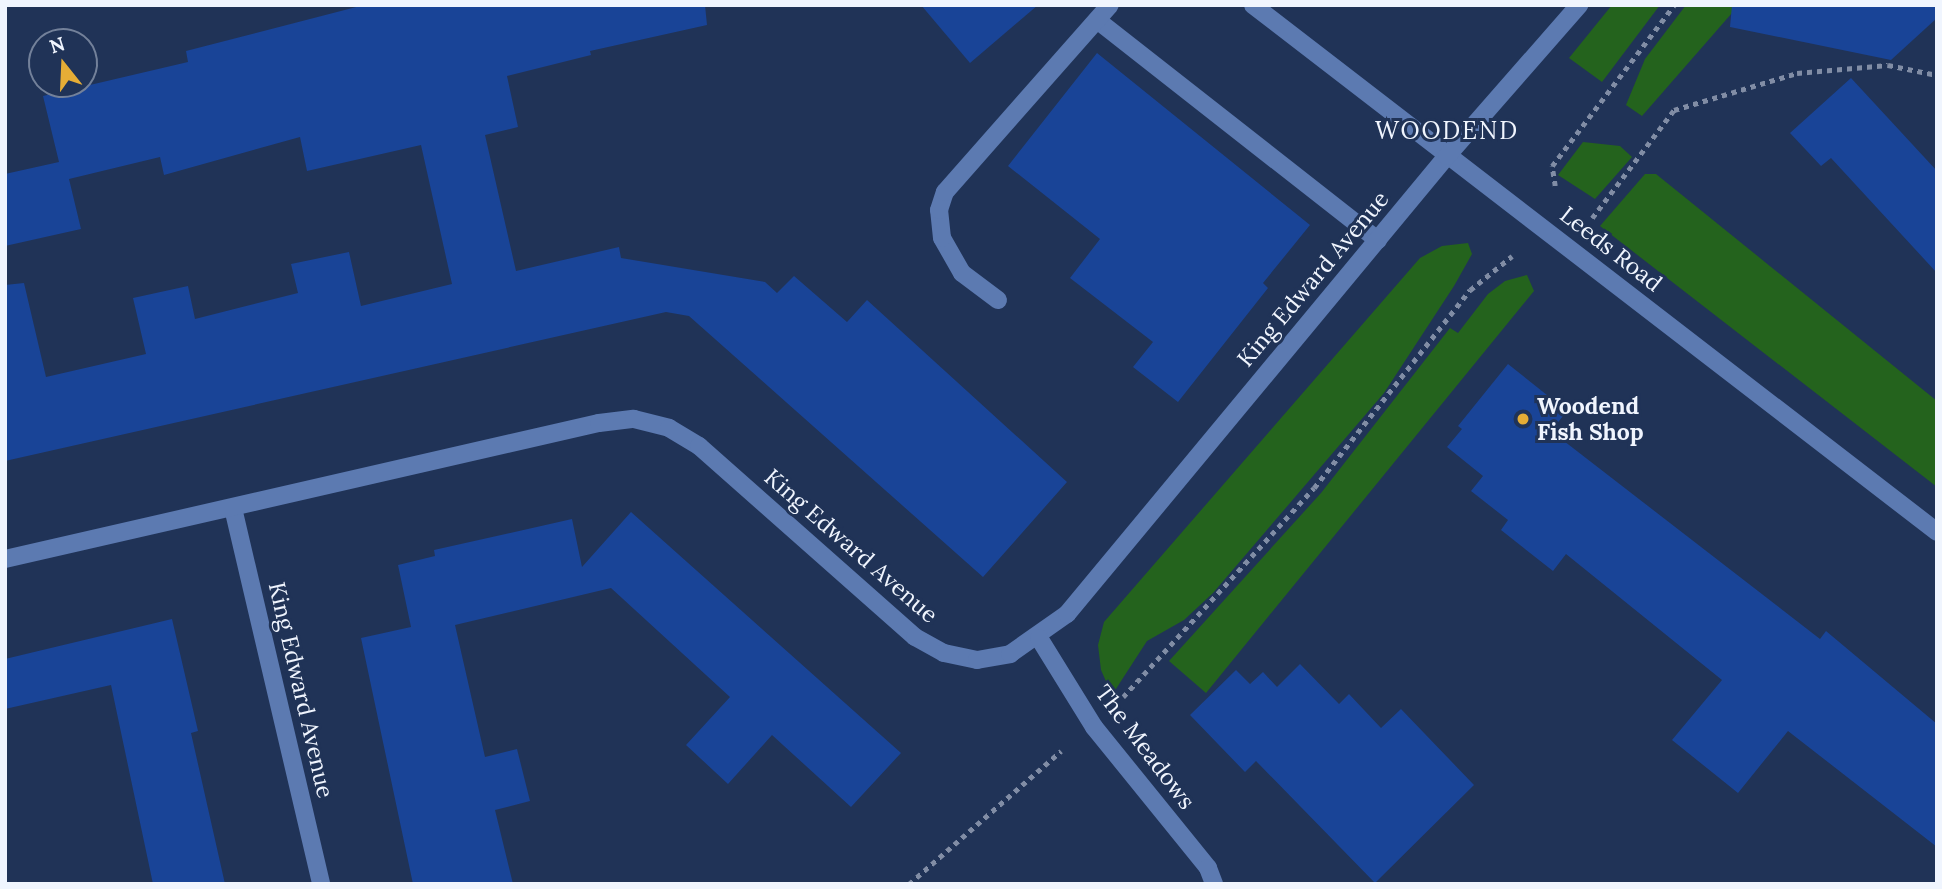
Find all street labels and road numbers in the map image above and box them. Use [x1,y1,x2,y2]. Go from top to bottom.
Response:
street label: King Edward Avenue [1232,186,1394,372]
street label: Leeds Road [1555,201,1667,297]
street label: King Edward Avenue [759,463,943,629]
street label: King Edward Avenue [263,579,339,801]
street label: The Meadows [1089,679,1201,815]

